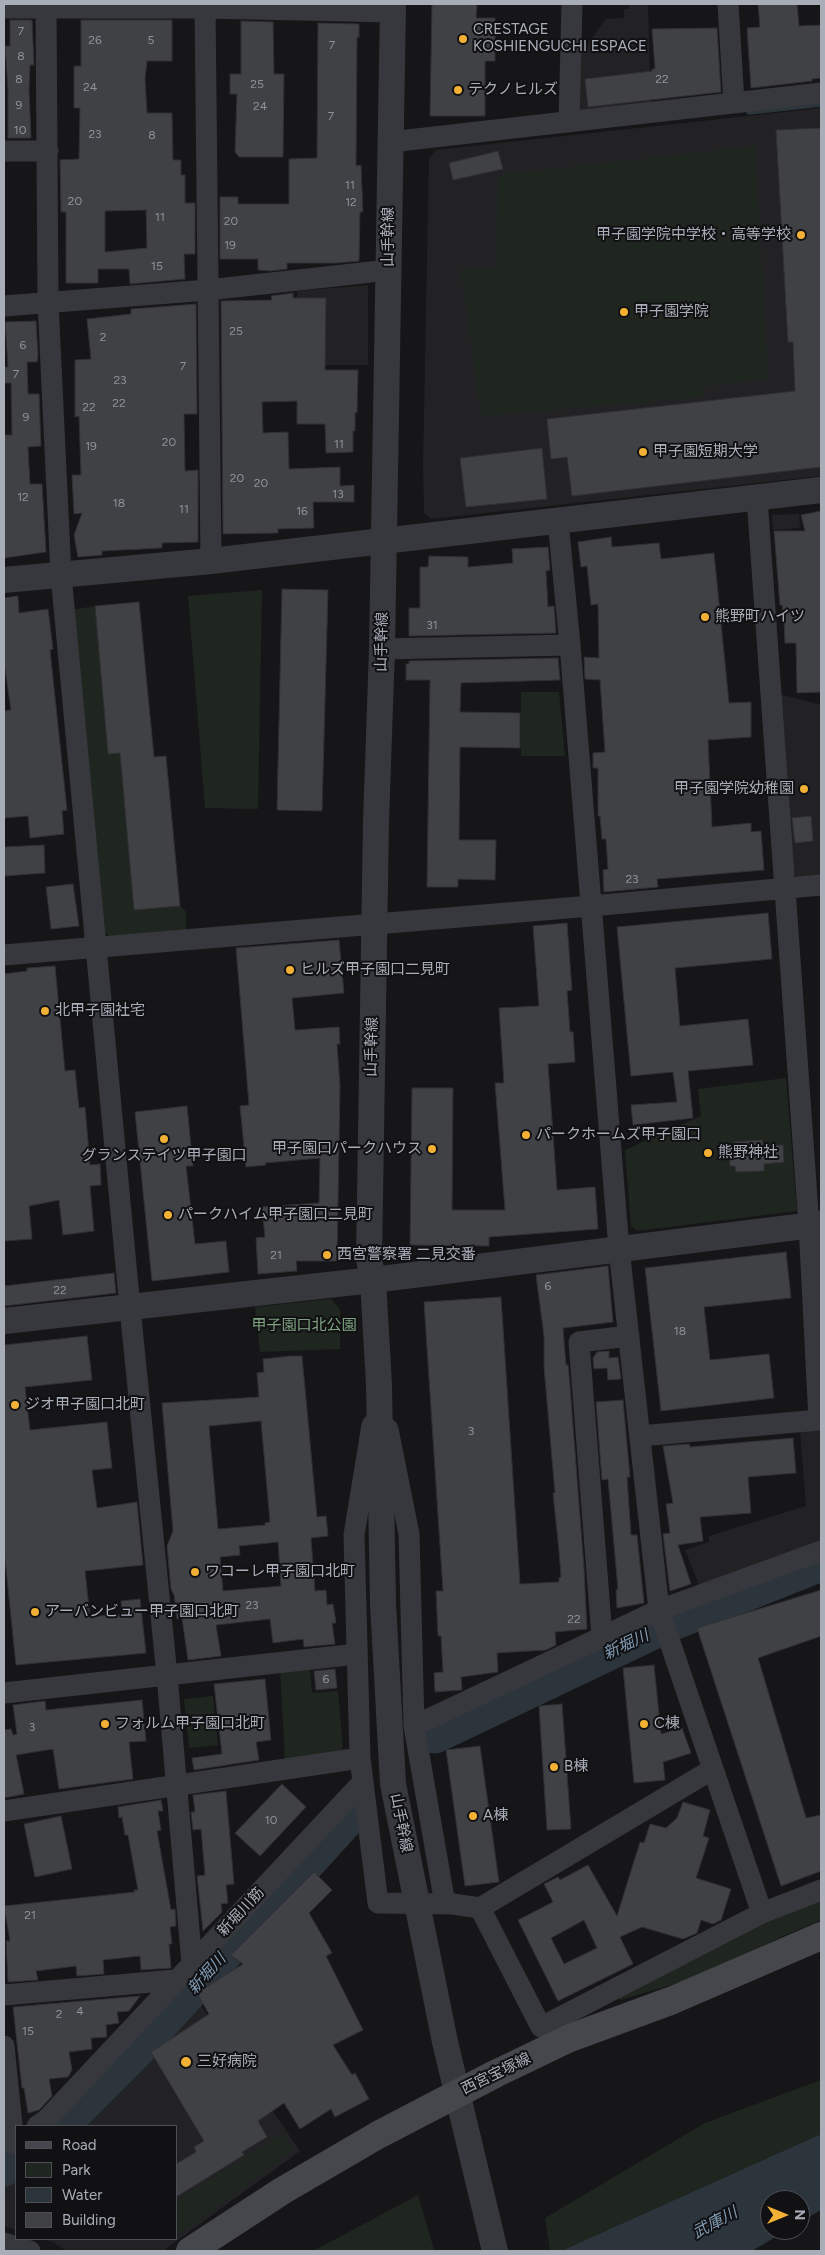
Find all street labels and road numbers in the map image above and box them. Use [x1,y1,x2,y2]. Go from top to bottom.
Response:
street label: 山手幹線 [380,207,398,267]
street label: 山手幹線 [372,612,392,672]
street label: 山手幹線 [362,1017,382,1077]
street label: 山手幹線 [386,1792,416,1854]
street label: 新堀川筋 [214,1884,268,1940]
street label: 西宮宝塚線 [458,2049,534,2099]

